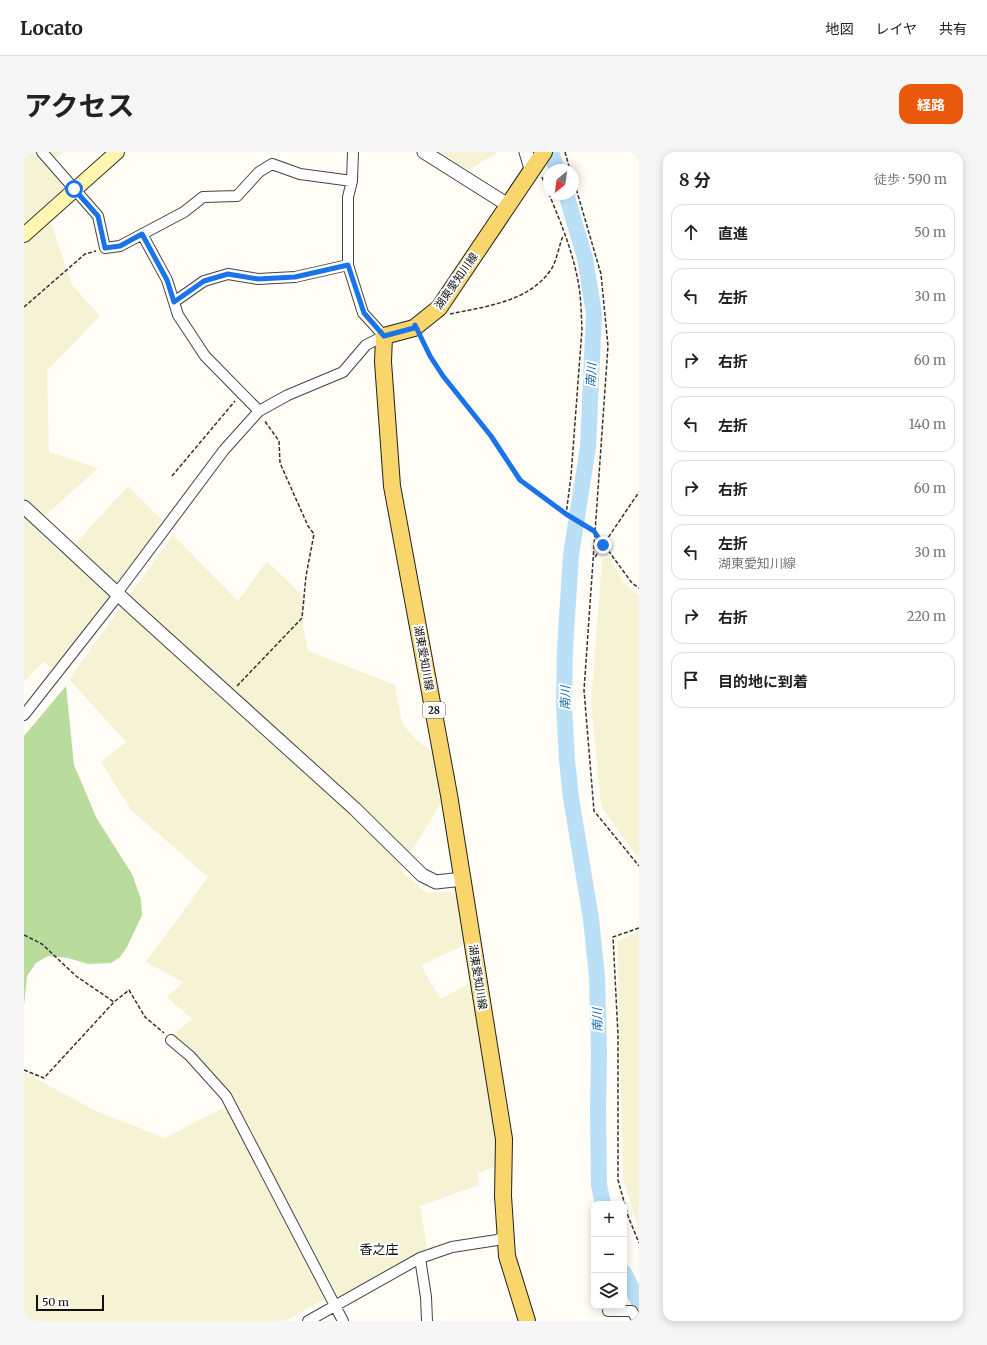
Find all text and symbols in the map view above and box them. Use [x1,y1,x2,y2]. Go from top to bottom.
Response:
text: Locato [20,16,83,40]
text: 地図 [825,20,853,38]
text: レイヤ [875,20,917,38]
text: 共有 [939,20,967,38]
button: 経路 [899,84,963,124]
text: アクセス [24,88,135,124]
north arrow [543,164,579,200]
text: 8 分 [679,169,711,191]
text: 徒歩 · 590 m [874,171,947,188]
route start [65,180,83,198]
icon: ahead [680,221,702,243]
text: 直進 [718,224,748,243]
text: 50 m [914,224,946,241]
street label: 湖東愛知川線 [431,250,481,312]
icon: left [680,285,702,307]
text: 左折 [718,288,748,307]
text: 30 m [914,288,946,305]
icon: right [680,349,702,371]
text: 右折 [718,352,748,371]
text: 60 m [914,352,946,369]
water label: 南川 [583,361,599,387]
icon: left [680,413,702,435]
text: 左折 [718,416,748,435]
text: 140 m [909,416,946,433]
icon: right [680,477,702,499]
text: 右折 [718,480,748,499]
text: 60 m [914,480,946,497]
text: 左折 [718,534,748,553]
route end [594,536,612,554]
icon: left [680,541,702,563]
text: 30 m [914,544,946,561]
text: 湖東愛知川線 [718,555,796,572]
icon: right [680,605,702,627]
text: 右折 [718,608,748,627]
text: 220 m [907,608,946,625]
street label: 湖東愛知川線 [411,624,437,692]
icon: arrive [680,669,702,691]
text: 目的地に到着 [718,672,808,691]
water label: 南川 [557,684,573,710]
road number: 28 [423,702,445,718]
street label: 湖東愛知川線 [466,943,490,1011]
water label: 南川 [589,1006,605,1032]
map controls [591,1201,627,1309]
button: + [591,1201,627,1237]
button: − [591,1237,627,1273]
district label: 香之庄 [359,1241,399,1258]
button: layers [591,1273,627,1309]
scale bar [36,1293,104,1312]
text: 50 m [42,1295,69,1309]

